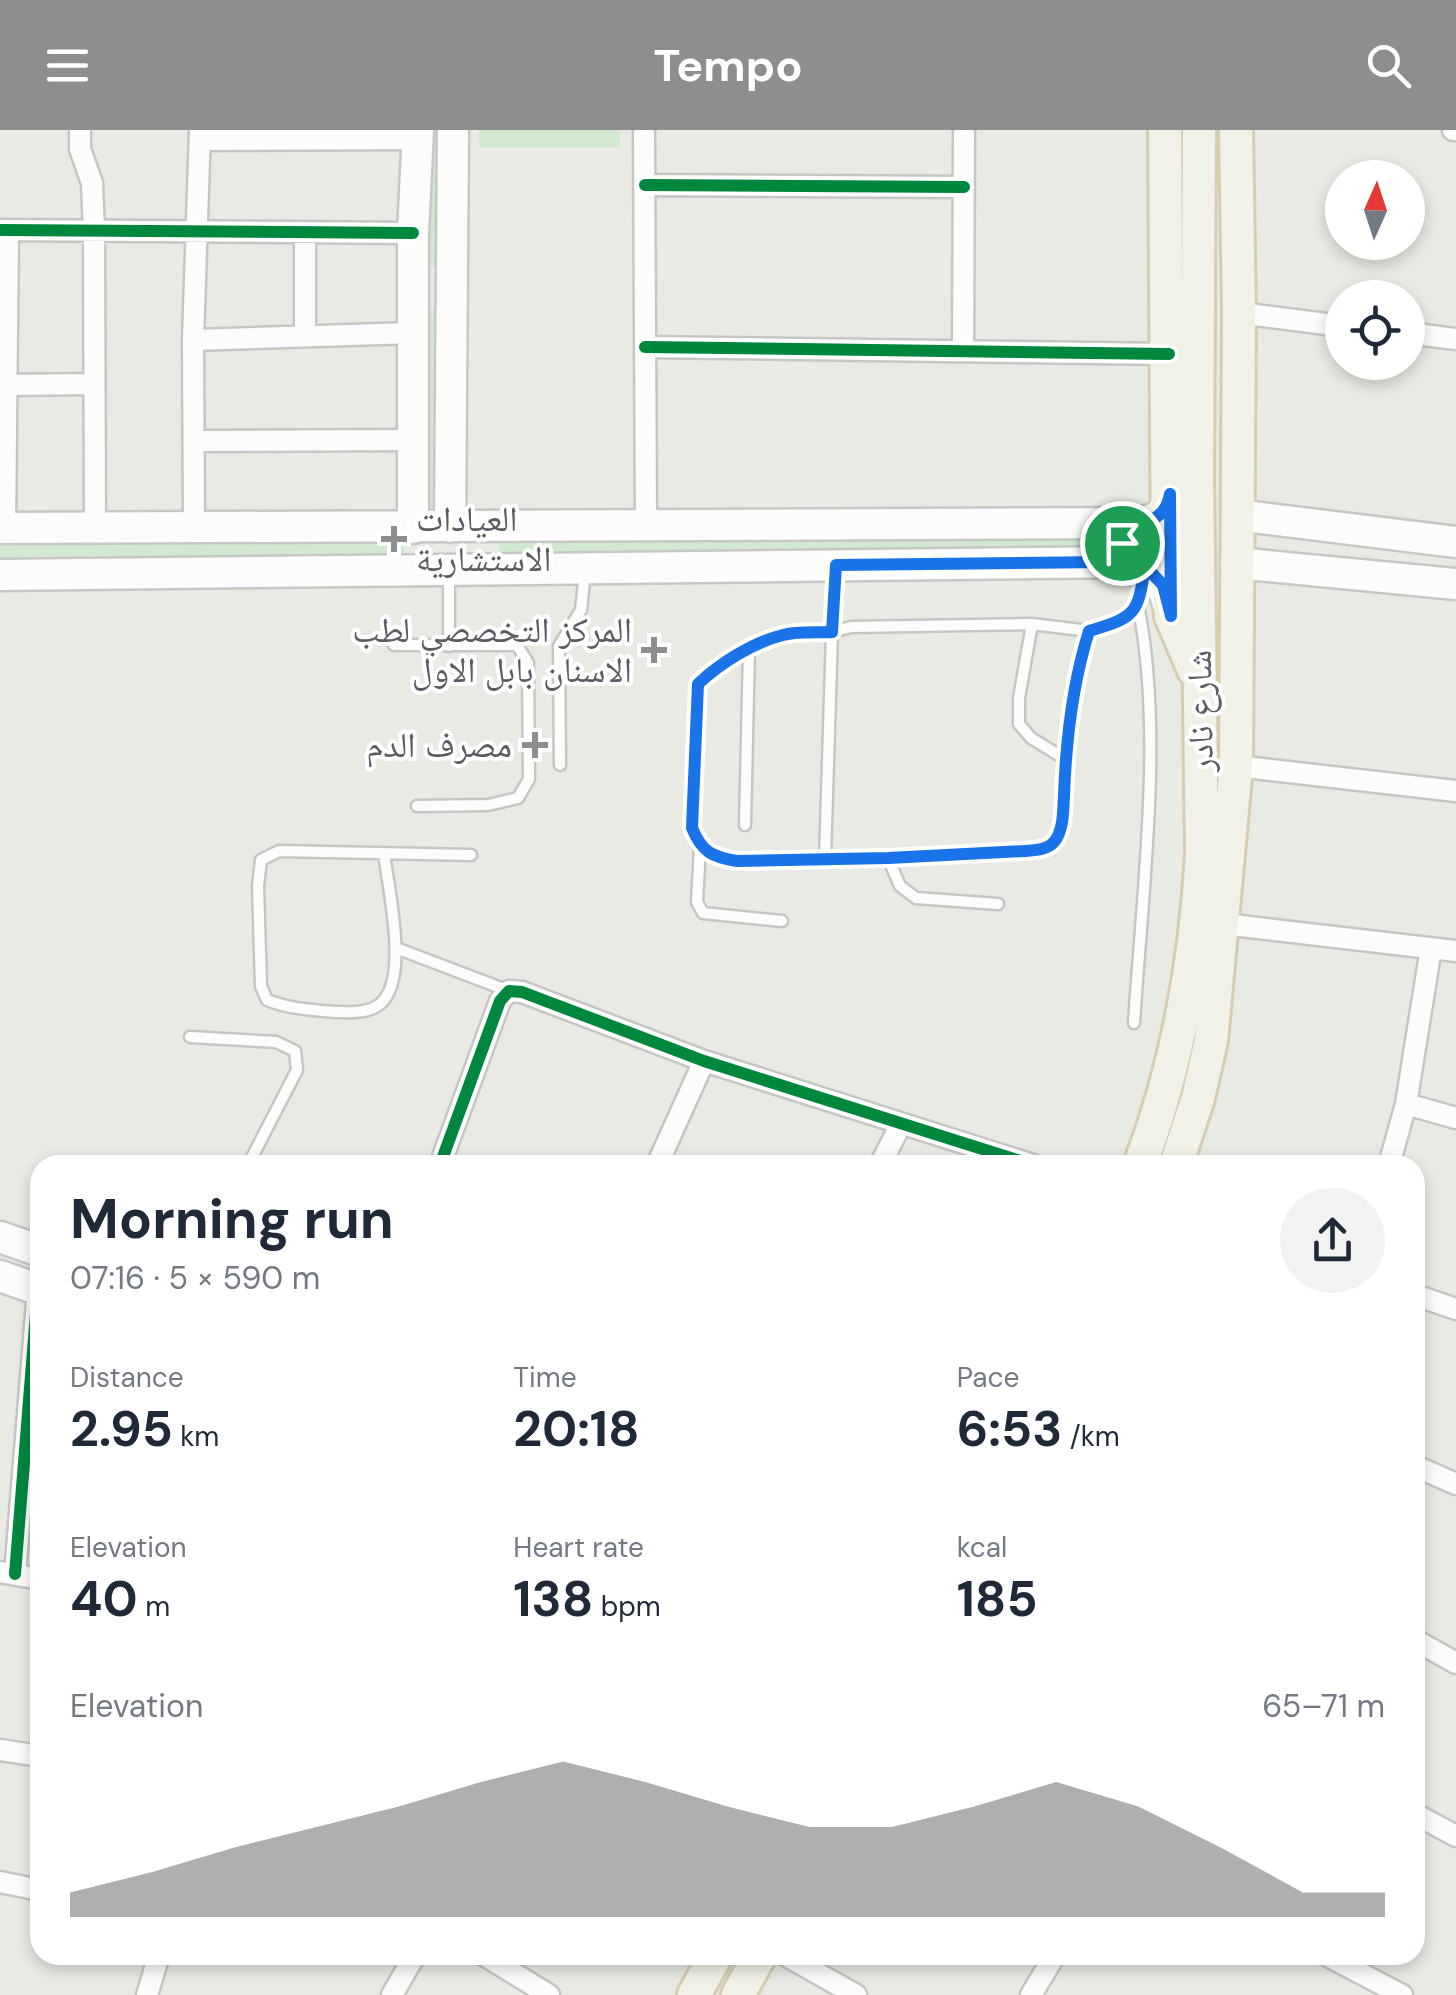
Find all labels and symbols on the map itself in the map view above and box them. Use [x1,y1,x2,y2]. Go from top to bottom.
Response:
north arrow [1325,160,1425,260]
place label: العيادات الاستشارية [416,496,552,582]
pin [1080,501,1165,586]
marker: العيادات الاستشارية [381,526,407,552]
place label: المركز التخصصي لطب الاسنان بابل الاول [352,607,632,693]
marker: المركز التخصصي لطب الاسنان بابل الاول [641,637,667,663]
street label: شارع نادر [1176,649,1224,774]
place label: مصرف الدم [366,722,512,768]
marker: مصرف الدم [522,732,548,758]

